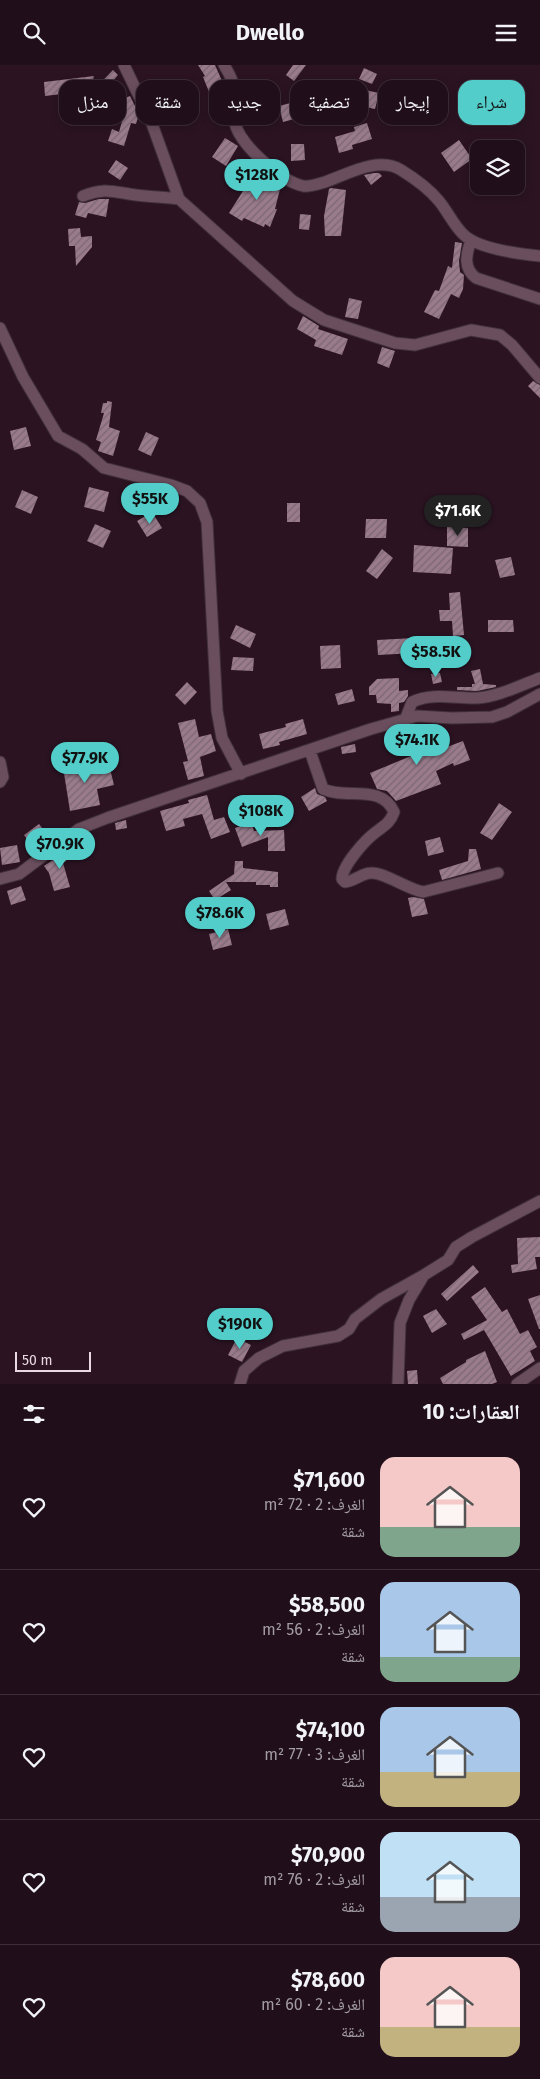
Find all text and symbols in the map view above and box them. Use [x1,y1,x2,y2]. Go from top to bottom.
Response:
icon: search [20,19,48,47]
text: Dwello [236,19,304,46]
icon: menu [492,19,520,47]
chip: منزل [59,80,126,125]
chip: شقة [136,80,199,125]
chip: جديد [209,80,280,125]
chip: تصفية [290,80,368,125]
chip: إيجار [378,80,448,125]
chip: شراء [458,80,525,125]
map controls [470,140,525,195]
button: layers [470,140,525,195]
pin: $128K [222,159,292,201]
text: $128K [235,165,279,184]
pin: $55K [120,483,180,525]
text: $55K [132,489,168,508]
pin: $71.6K [417,495,499,537]
text: $71.6K [435,501,481,520]
pin: $58.5K [395,635,477,678]
text: $58.5K [411,642,461,661]
pin: $74.1K [376,723,458,766]
text: $74.1K [395,730,439,749]
pin: $77.9K [44,741,126,784]
text: $77.9K [62,748,108,767]
pin: $108K [226,795,296,837]
text: $108K [239,801,283,820]
pin: $70.9K [19,827,101,870]
text: $70.9K [36,834,84,853]
pin: $78.6K [179,897,261,939]
text: $78.6K [196,903,244,922]
pin: $190K [205,1307,275,1350]
text: $190K [218,1314,262,1333]
scale bar [15,1349,91,1372]
text: 50 m [22,1352,53,1369]
text: العقارات: 10 [423,1399,520,1425]
icon: filters [20,1400,48,1428]
text: $71,600 [293,1467,365,1493]
icon: home [420,1477,480,1537]
icon: heart [20,1493,48,1521]
text: الغرف: 2 · 72 m² [264,1495,365,1514]
text: شقة [341,1522,365,1541]
text: $58,500 [289,1592,365,1618]
icon: home [420,1602,480,1662]
icon: heart [20,1618,48,1646]
text: الغرف: 2 · 56 m² [262,1620,365,1639]
text: شقة [341,1647,365,1666]
text: $74,100 [296,1717,365,1743]
icon: home [420,1727,480,1787]
icon: heart [20,1743,48,1771]
text: الغرف: 3 · 77 m² [264,1745,365,1764]
text: شقة [341,1772,365,1791]
text: $70,900 [291,1842,365,1868]
icon: home [420,1852,480,1912]
icon: heart [20,1868,48,1896]
text: الغرف: 2 · 76 m² [263,1870,365,1889]
text: شقة [341,1897,365,1916]
text: $78,600 [291,1967,365,1993]
icon: home [420,1977,480,2037]
icon: heart [20,1993,48,2021]
text: الغرف: 2 · 60 m² [261,1995,365,2014]
text: شقة [341,2022,365,2041]

